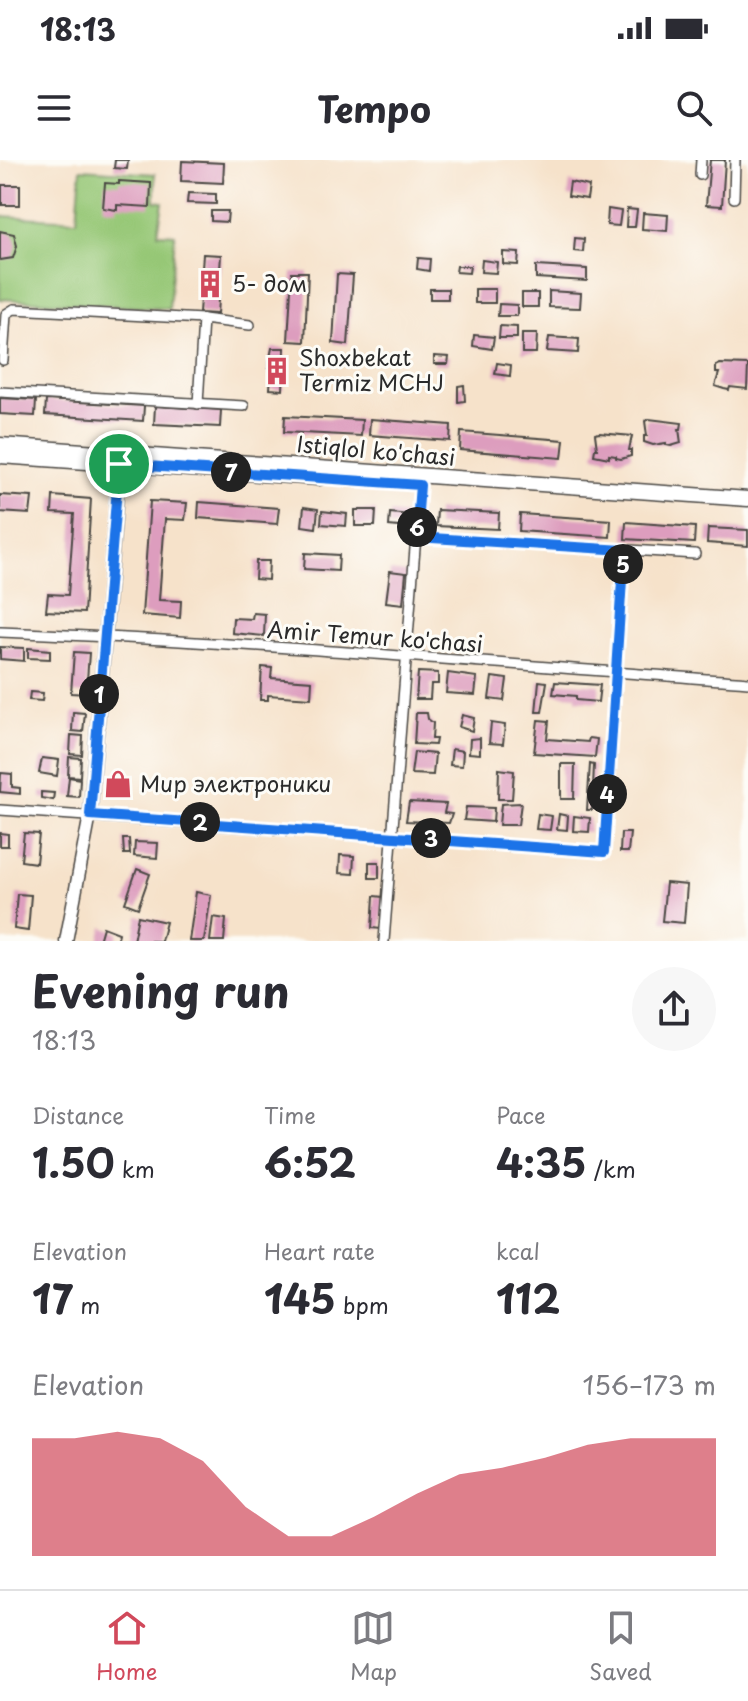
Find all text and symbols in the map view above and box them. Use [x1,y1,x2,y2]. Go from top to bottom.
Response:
text: 18:13 [40,6,116,51]
text: Tempo [317,81,431,135]
icon: menu [32,86,76,130]
icon: search [672,86,716,130]
place label: 5- дом [232,266,307,299]
building icon: 5- дом [195,269,225,299]
place label: Shoxbekat Termiz MCHJ [299,340,444,398]
building icon: Shoxbekat Termiz MCHJ [262,356,292,386]
street label: Istiqlol ko'chasi [295,426,457,473]
pin [85,430,153,498]
icon: arrive [97,442,141,486]
pin: 7 [211,452,251,492]
text: 7 [225,455,237,488]
pin: 6 [397,507,437,547]
text: 6 [409,510,425,543]
pin: 5 [603,544,643,584]
text: 5 [616,547,630,580]
street label: Amir Temur ko'chasi [266,611,484,660]
pin: 1 [79,674,119,714]
text: 1 [94,677,104,710]
place label: Мир электроники [140,766,331,799]
shop icon: Мир электроники [103,769,133,799]
pin: 4 [587,774,627,814]
text: 4 [600,777,614,810]
pin: 2 [180,802,220,842]
text: 2 [192,805,208,838]
pin: 3 [411,818,451,858]
text: 3 [424,821,438,854]
text: Evening run [32,957,290,1023]
button: share [632,967,716,1051]
text: 18:13 [32,1020,96,1059]
text: Distance [32,1098,124,1131]
text: Time [264,1098,316,1131]
text: Pace [496,1098,546,1131]
text: 1.50 [32,1131,115,1192]
text: 6:52 [264,1131,356,1192]
text: 4:35 [496,1131,587,1192]
text: km [115,1152,155,1185]
text: /km [587,1152,636,1185]
text: Elevation [32,1234,127,1267]
text: Heart rate [264,1234,375,1267]
text: kcal [496,1234,540,1267]
text: 17 [32,1267,73,1328]
text: 145 [264,1267,336,1328]
text: 112 [496,1267,560,1328]
text: m [73,1288,100,1321]
text: bpm [336,1288,389,1321]
text: Elevation [32,1365,144,1404]
text: 156–173 m [583,1365,716,1404]
tab: Home [96,1606,157,1687]
tab: Map [350,1606,397,1687]
tab: Saved [589,1606,652,1687]

